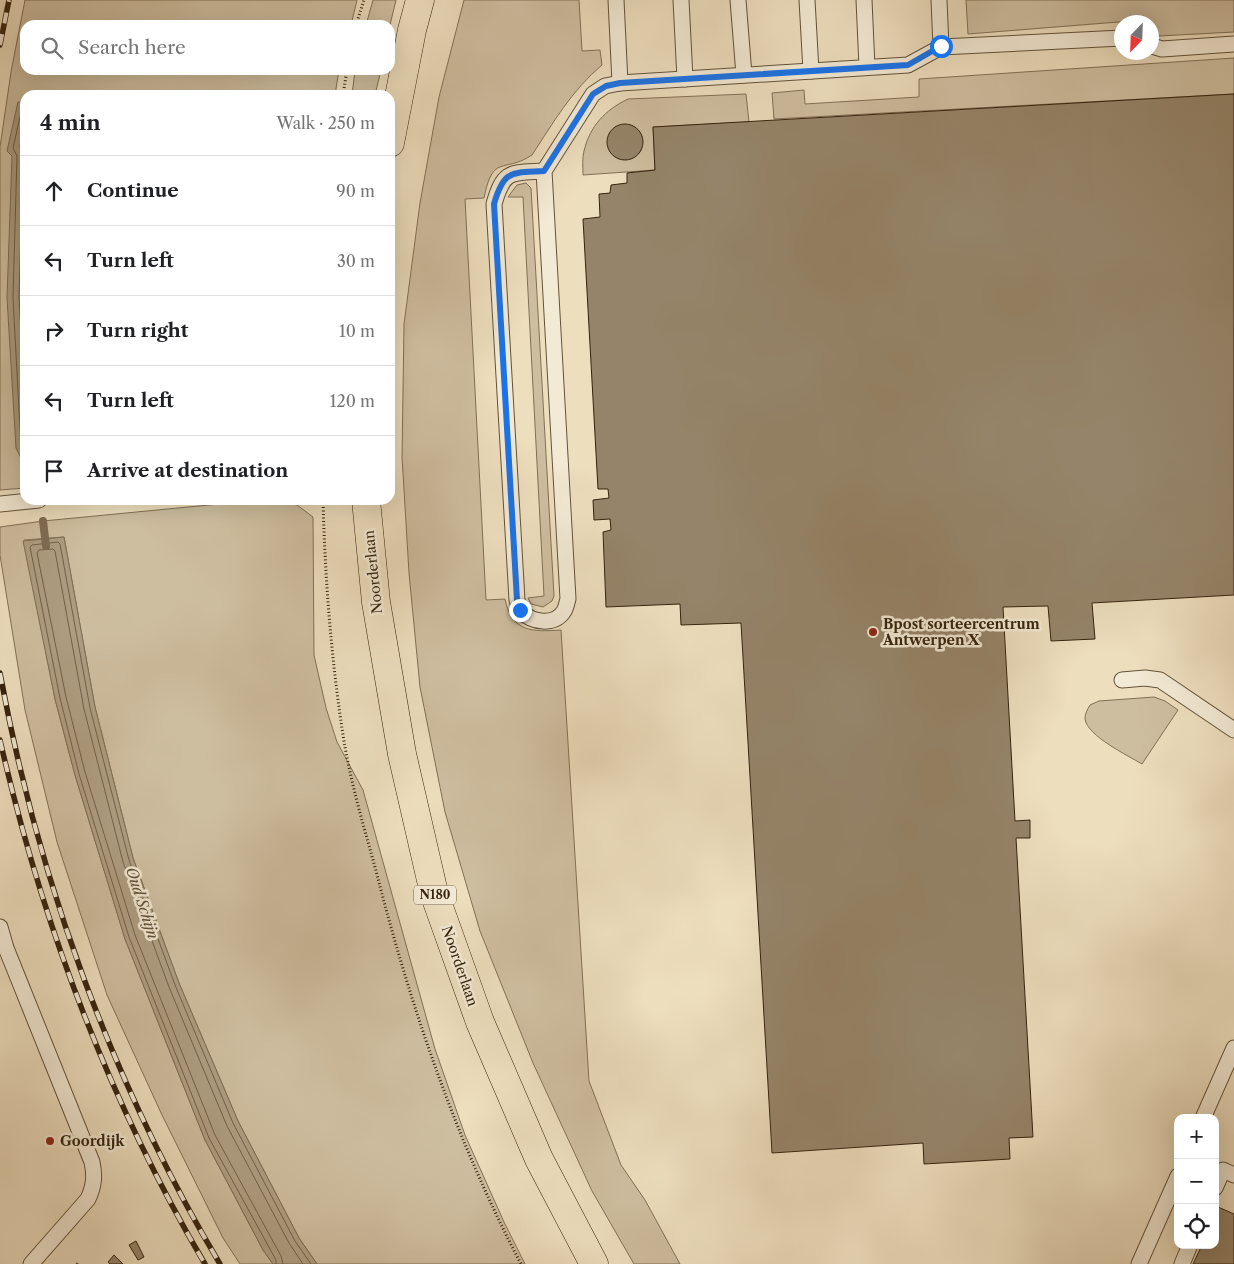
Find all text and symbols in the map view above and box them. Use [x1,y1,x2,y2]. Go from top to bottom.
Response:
north arrow [1114,15,1159,60]
search box [20,20,395,75]
icon: search [38,34,66,62]
route start [930,35,953,58]
text: Search here [78,36,186,59]
text: 4 min [40,110,101,135]
text: Walk · 250 m [277,113,375,133]
icon: ahead [40,177,68,205]
text: Continue [87,179,179,202]
text: 90 m [336,181,375,201]
icon: left [40,247,68,275]
text: Turn left [87,249,174,272]
text: 30 m [337,251,375,271]
icon: right [40,317,68,345]
text: Turn right [87,319,188,342]
text: 10 m [339,321,375,341]
icon: left [40,387,68,415]
text: Turn left [87,389,174,412]
text: 120 m [330,391,375,411]
icon: arrive [40,457,68,485]
text: Arrive at destination [87,459,288,482]
street label: Noorderlaan [360,529,386,615]
route end [509,599,532,622]
place label: Bpost sorteercentrum Antwerpen X [882,615,1040,649]
marker: Bpost sorteercentrum Antwerpen X [867,626,879,638]
water label: Oud Schijn [122,864,163,941]
road number: N180 [414,886,456,904]
street label: Noorderlaan [438,923,482,1009]
map controls [1174,1114,1219,1249]
button: + [1174,1114,1219,1159]
place label: Goordijk [60,1132,125,1150]
marker: Goordijk [44,1135,56,1147]
button: − [1174,1159,1219,1204]
button: locate [1174,1204,1219,1249]

